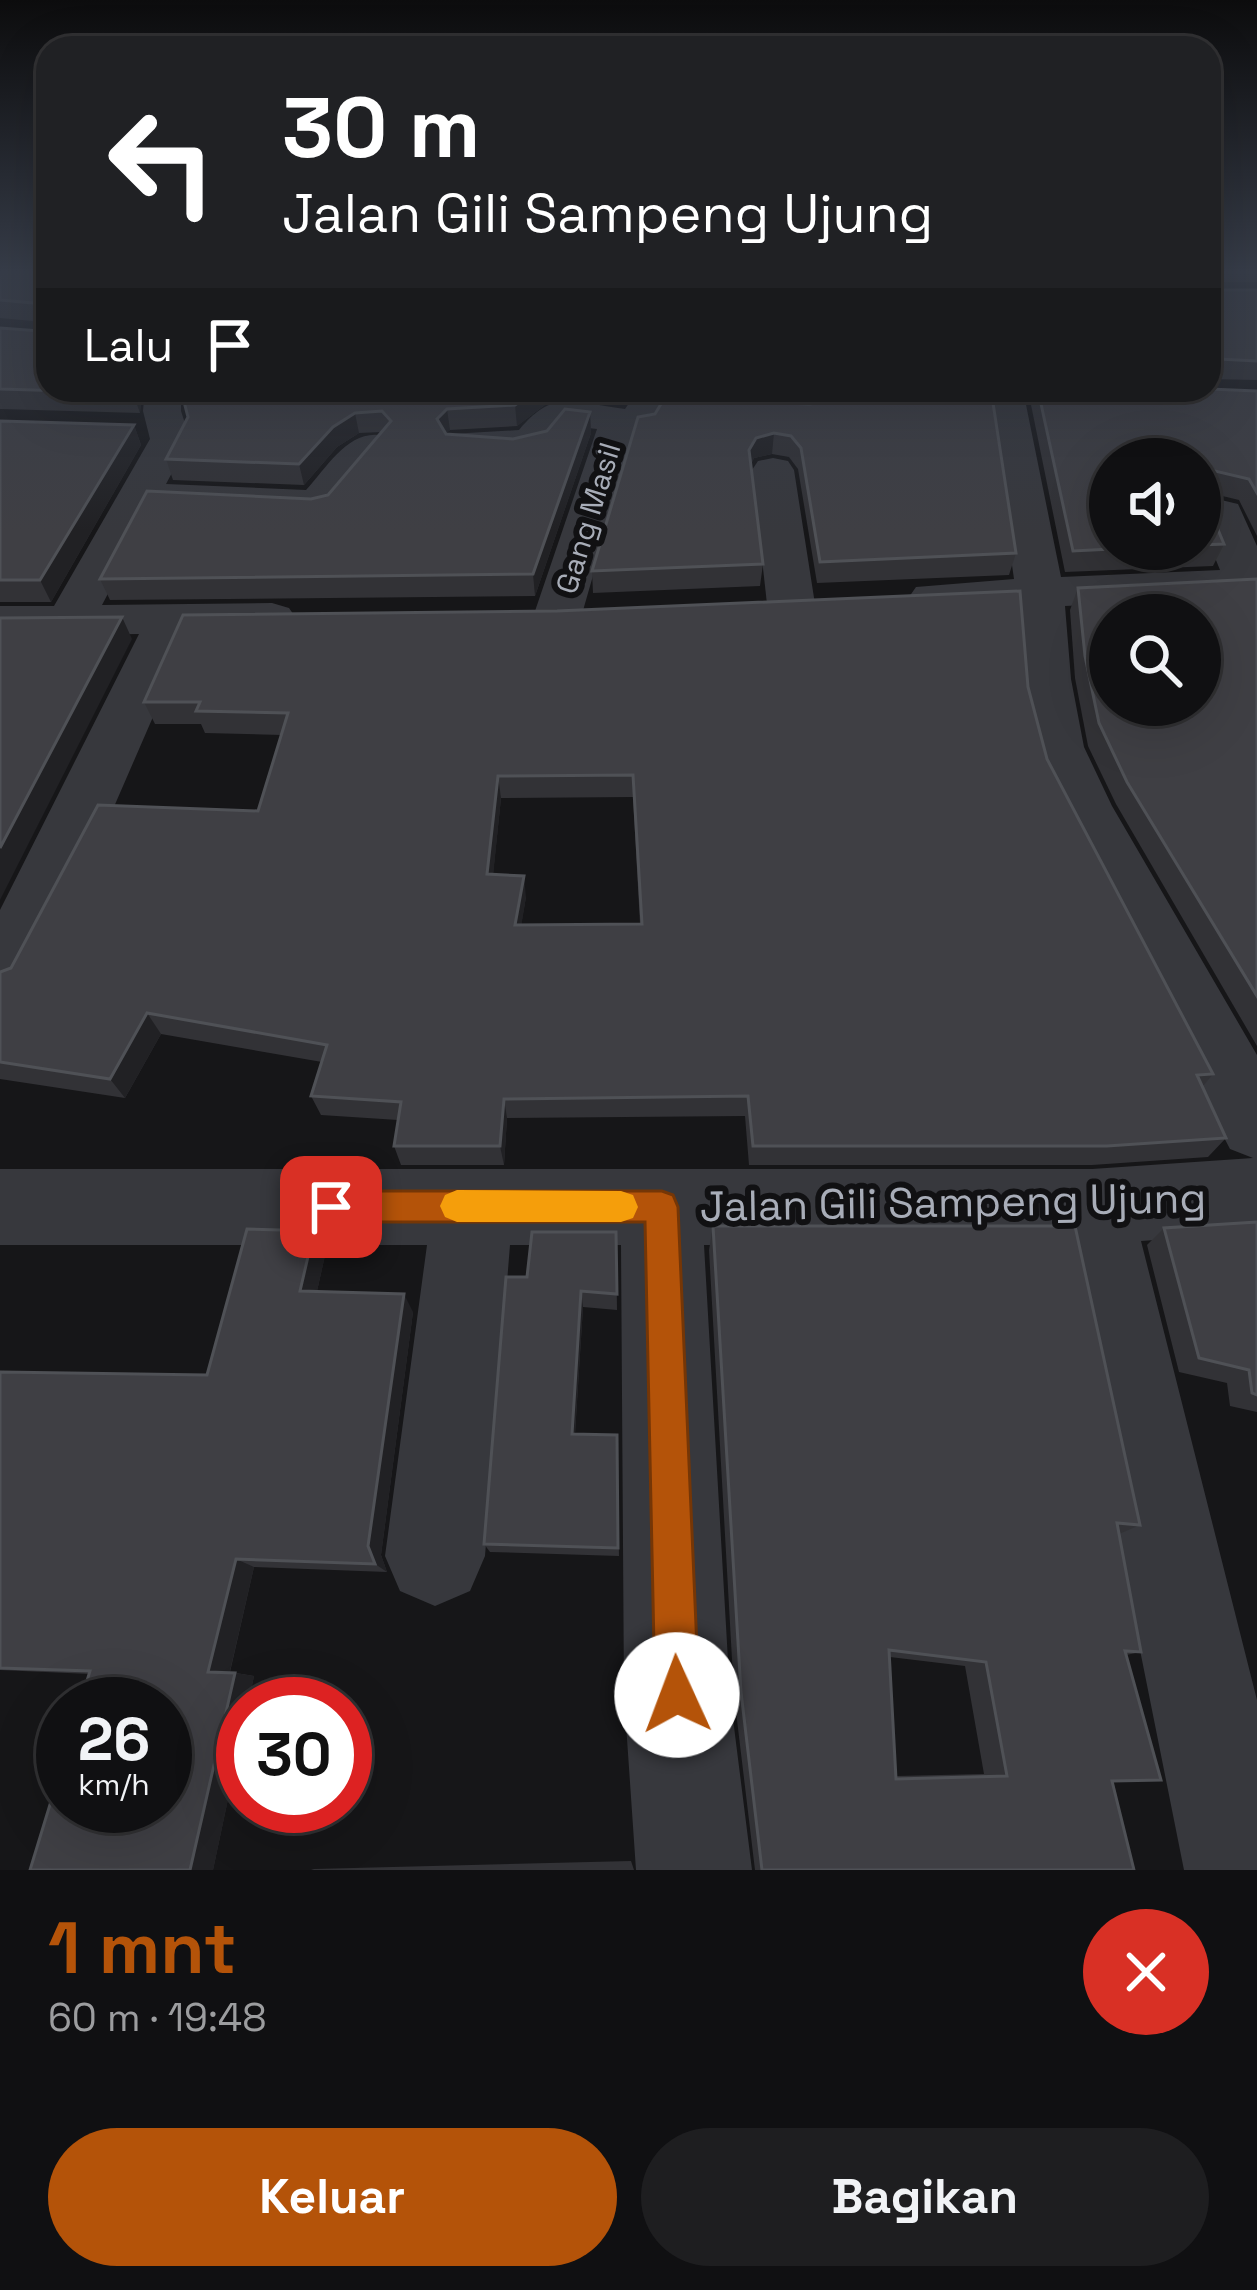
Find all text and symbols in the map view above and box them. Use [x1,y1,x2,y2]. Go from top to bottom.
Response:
text: 30 m [282,74,481,182]
icon: left [84,84,240,240]
text: Jalan Gili Sampeng Ujung [282,179,933,248]
icon: arrive [197,312,263,378]
text: Lalu [84,317,173,374]
street label: Gang Masil [547,438,629,598]
map controls [1089,438,1221,726]
button: sound [1089,438,1221,570]
button: search [1089,594,1221,726]
pin [280,1156,382,1258]
street label: Jalan Gili Sampeng Ujung [699,1171,1207,1233]
icon: arrive [298,1174,364,1240]
position arrow [614,1632,740,1758]
speed limit sign: 30 [216,1677,372,1833]
text: 26 [78,1701,150,1778]
text: km/h [78,1765,150,1804]
text: 1 mnt [48,1902,237,1994]
button: close [1083,1909,1209,2035]
text: 60 m · 19:48 [48,1993,266,2042]
button: Keluar [48,2128,617,2266]
button: Bagikan [641,2128,1209,2266]

